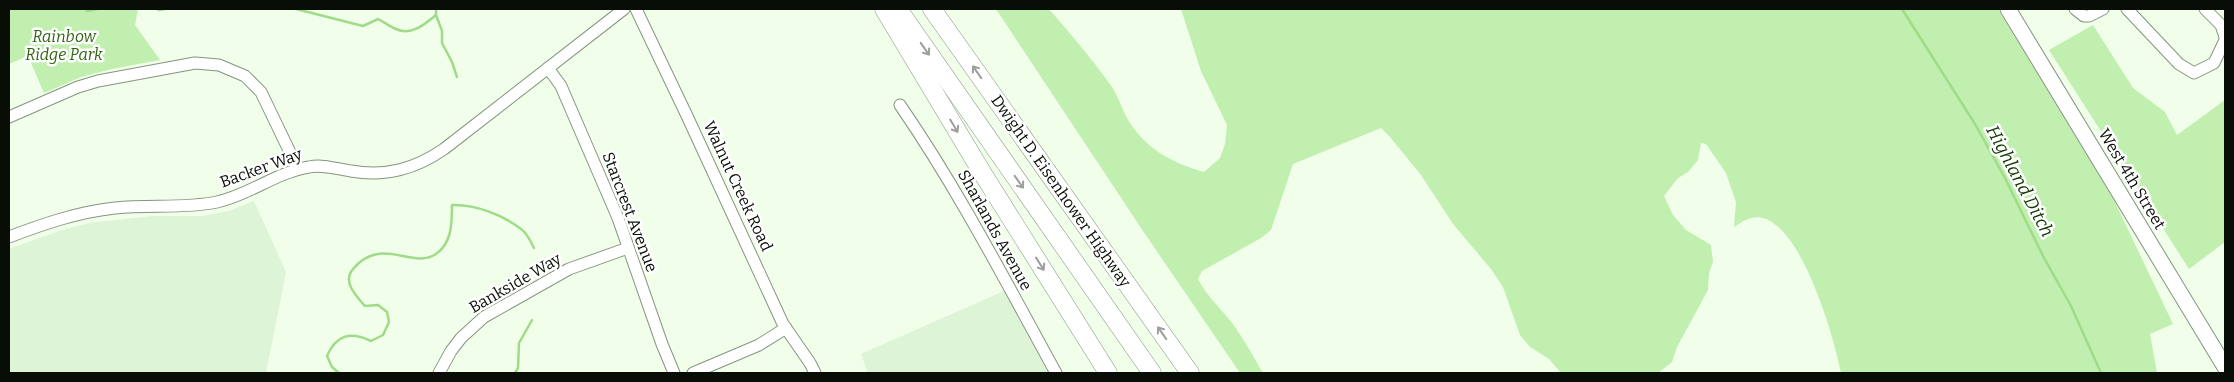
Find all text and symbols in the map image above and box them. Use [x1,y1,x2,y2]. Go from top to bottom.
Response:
park label: Rainbow Ridge Park [25,27,103,64]
one-way arrow [920,42,931,55]
one-way arrow [972,66,982,80]
street label: Dwight D. Eisenhower Highway [987,91,1135,291]
street label: Walnut Creek Road [700,118,777,255]
one-way arrow [950,118,960,132]
water label: Highland Ditch [1981,122,2059,240]
street label: West 4th Street [2095,125,2170,233]
street label: Backer Way [217,144,305,192]
street label: Starcrest Avenue [598,149,662,275]
street label: Sharlands Avenue [954,166,1036,294]
one-way arrow [1013,175,1024,188]
street label: Bankside Way [466,249,565,317]
one-way arrow [1034,257,1045,271]
one-way arrow [1157,327,1167,341]

